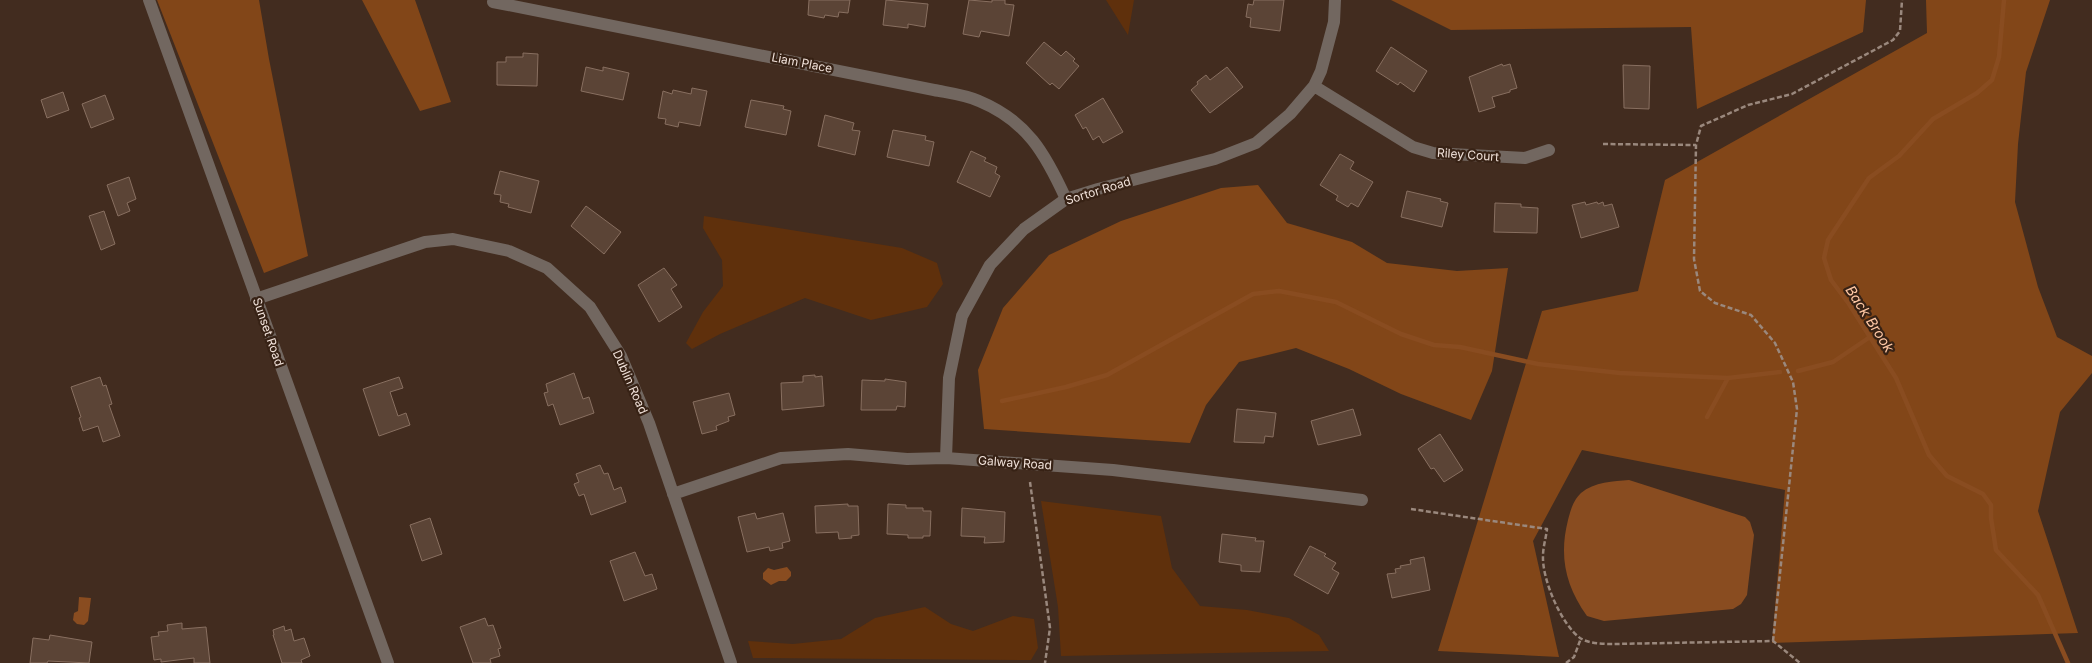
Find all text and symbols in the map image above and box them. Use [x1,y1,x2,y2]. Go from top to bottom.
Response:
street label: Liam Place [770,49,834,76]
street label: Riley Court [1437,145,1500,164]
street label: Sortor Road [1063,173,1132,208]
water label: Back Brook [1843,282,1898,356]
street label: Sunset Road [250,296,287,368]
street label: Dublin Road [610,348,651,416]
street label: Galway Road [978,452,1052,473]

